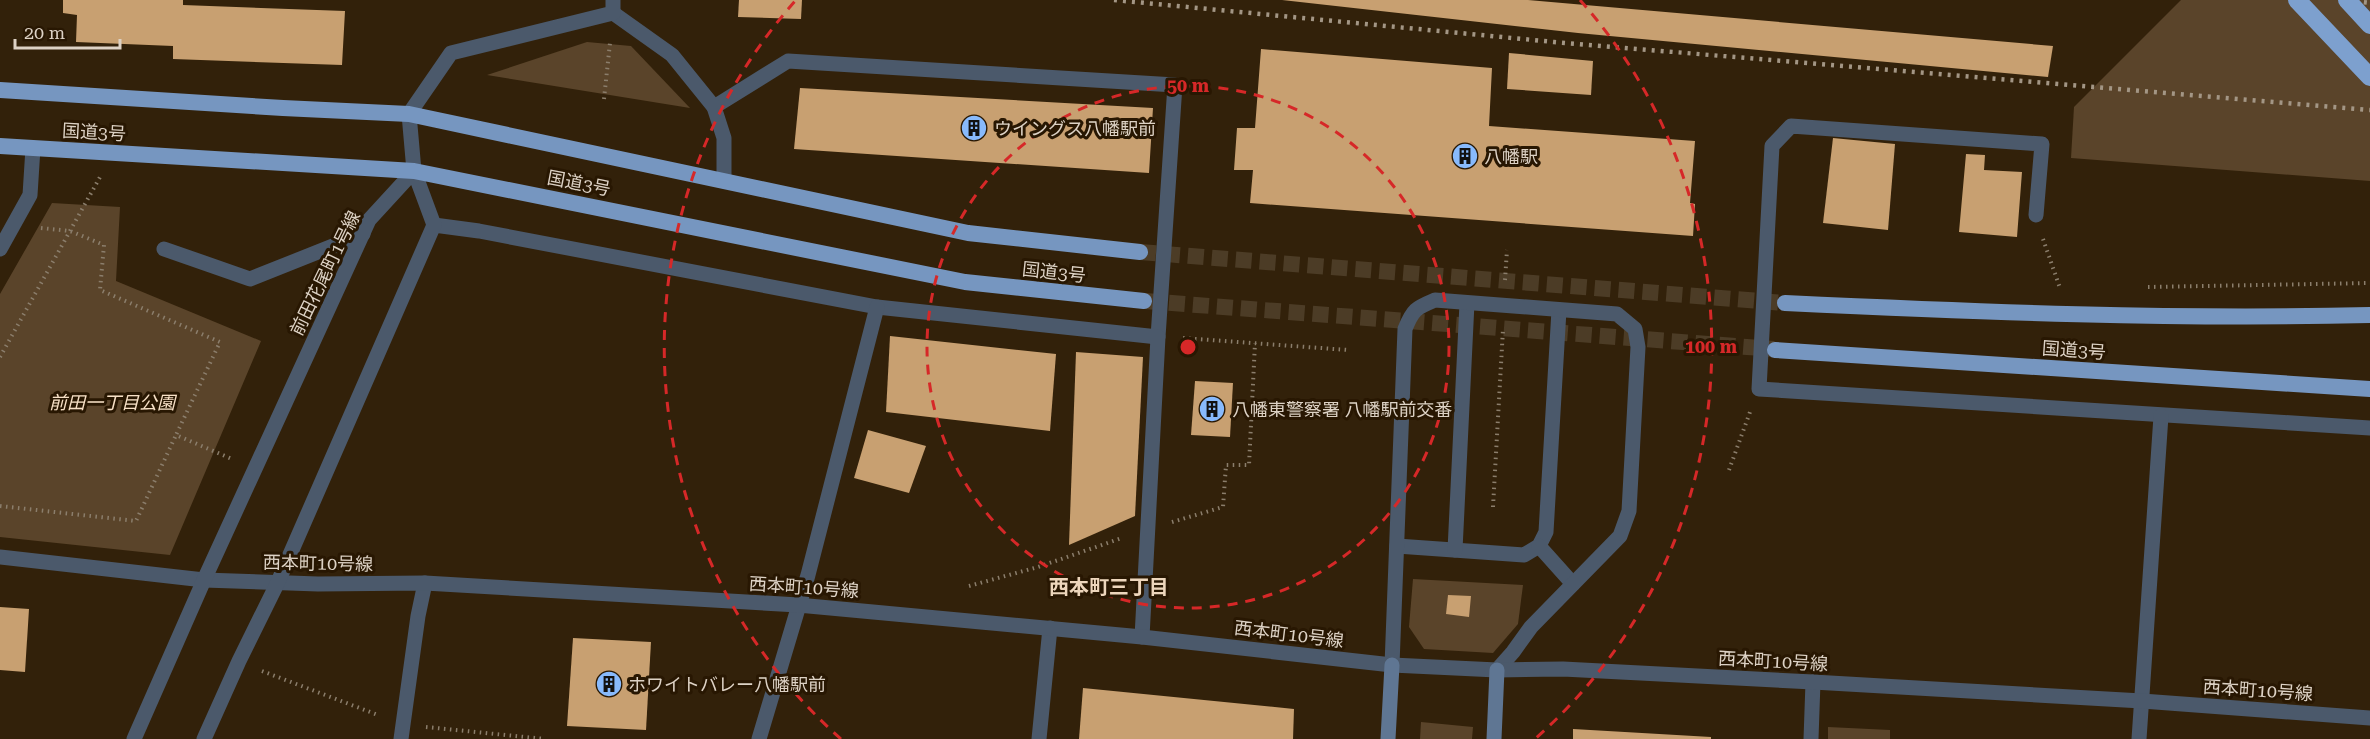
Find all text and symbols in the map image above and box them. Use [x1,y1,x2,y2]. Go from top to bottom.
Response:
scale bar [15,12,120,50]
text: 20 m [24,22,65,43]
text: 50 m [1167,75,1210,96]
building icon: ウイングス八幡駅前 [959,113,989,143]
place label: ウイングス八幡駅前 [994,118,1156,139]
street label: 国道3号 [61,120,127,144]
building icon: 八幡駅 [1450,141,1480,171]
place label: 八幡駅 [1484,146,1538,167]
street label: 国道3号 [546,167,612,199]
street label: 前田花尾町1号線 [286,207,364,339]
street label: 国道3号 [1021,258,1087,286]
text: 100 m [1685,336,1738,357]
centre of rings [1178,337,1198,357]
street label: 国道3号 [2041,337,2107,363]
park label: 前田一丁目公園 [49,392,178,413]
building icon: 八幡東警察署 八幡駅前交番 [1197,394,1227,424]
place label: 八幡東警察署 八幡駅前交番 [1232,399,1453,420]
street label: 西本町10号線 [263,552,373,574]
street label: 西本町10号線 [748,573,860,601]
district label: 西本町三丁目 [1049,575,1169,599]
street label: 西本町10号線 [1233,617,1345,651]
street label: 西本町10号線 [1717,648,1829,674]
building icon: ホワイトバレー八幡駅前 [594,669,624,699]
place label: ホワイトバレー八幡駅前 [628,674,826,695]
street label: 西本町10号線 [2202,676,2314,704]

